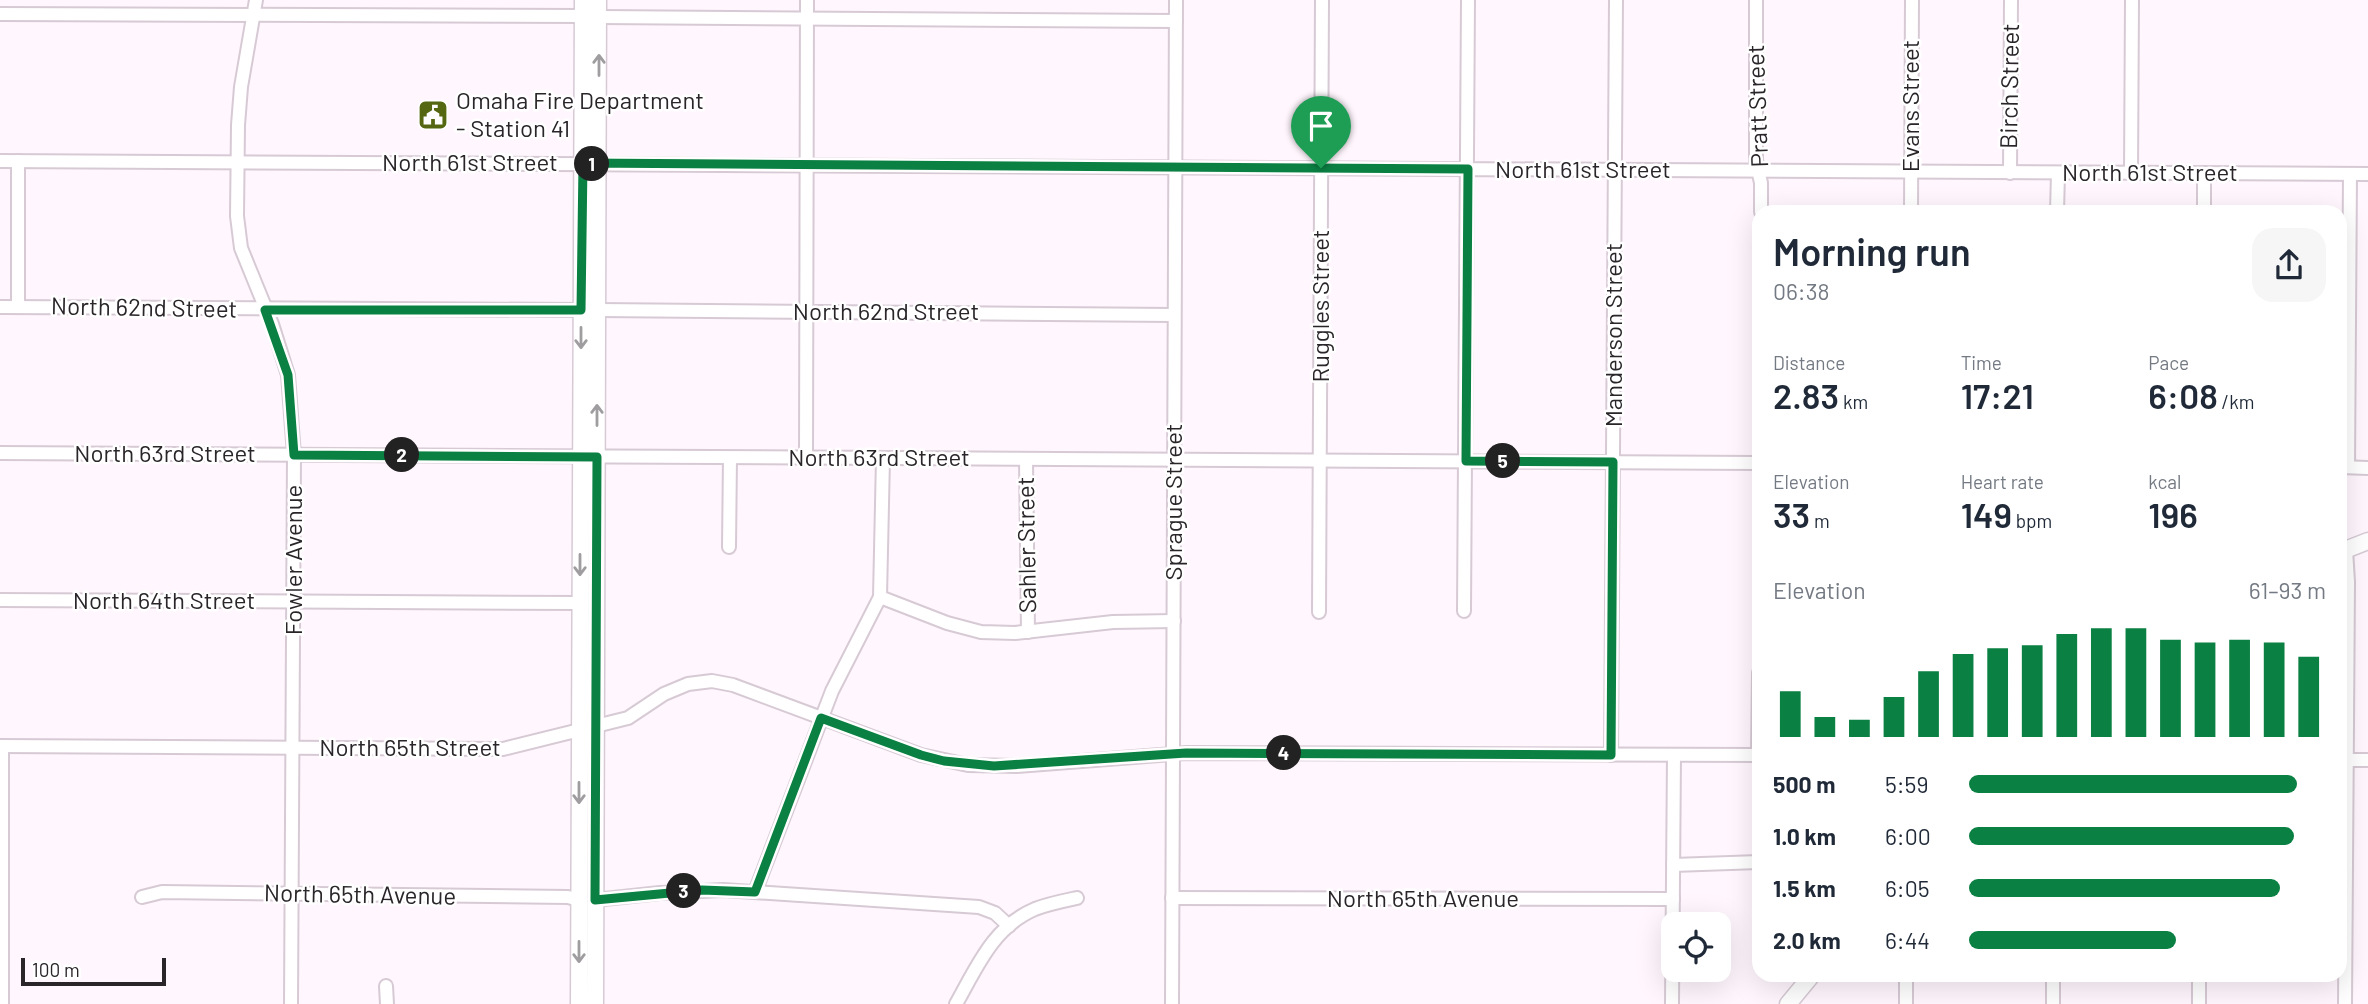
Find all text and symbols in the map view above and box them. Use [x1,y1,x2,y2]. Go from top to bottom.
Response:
street label: Birch Street [1993,23,2024,149]
street label: Evans Street [1895,40,1924,172]
street label: Pratt Street [1740,44,1773,168]
one-way arrow [592,54,606,77]
place label: Omaha Fire Department - Station 41 [456,85,704,142]
pin [1291,96,1351,168]
public building icon: Omaha Fire Department - Station 41 [416,98,450,132]
icon: arrive [1302,107,1340,145]
pin: 1 [574,146,610,182]
street label: North 61st Street [382,147,558,176]
text: 1 [588,152,595,175]
street label: North 61st Street [1495,154,1671,183]
street label: North 61st Street [2062,157,2238,186]
text: Morning run [1773,228,1971,274]
button: share [2252,228,2326,302]
street label: Ruggles Street [1305,229,1334,383]
street label: Manderson Street [1598,243,1627,427]
text: 06:38 [1773,277,1829,305]
street label: North 62nd Street [51,290,237,323]
street label: North 62nd Street [793,296,979,325]
one-way arrow [574,326,588,349]
text: Distance [1773,351,1845,374]
text: Time [1961,351,2002,374]
text: Pace [2148,351,2189,374]
text: 2.83 [1773,374,1839,416]
text: 17:21 [1961,374,2034,416]
text: 6:08 [2148,374,2218,416]
text: km [1839,390,1868,413]
text: /km [2218,390,2254,413]
one-way arrow [590,404,604,427]
street label: Sprague Street [1158,423,1187,581]
street label: North 63rd Street [74,438,256,467]
pin: 2 [384,438,420,472]
street label: North 63rd Street [788,442,970,471]
text: 2 [396,443,407,466]
pin: 5 [1486,444,1520,478]
text: 5 [1497,449,1508,472]
text: Elevation [1773,470,1850,493]
text: Heart rate [1961,470,2044,493]
text: kcal [2148,470,2181,493]
street label: Sahler Street [1010,477,1041,614]
street label: Fowler Avenue [278,485,307,635]
text: 33 [1773,493,1810,535]
text: 149 [1961,493,2012,535]
text: 196 [2148,493,2198,535]
text: m [1810,509,1830,532]
text: bpm [2012,509,2052,532]
one-way arrow [573,553,586,576]
text: Elevation [1773,576,1866,604]
text: 61–93 m [2249,576,2326,604]
street label: North 64th Street [73,585,255,614]
street label: North 65th Street [319,732,501,761]
pin: 4 [1266,736,1302,770]
text: 4 [1278,741,1289,764]
text: 500 m [1773,770,1835,798]
text: 5:59 [1885,770,1928,798]
one-way arrow [572,781,586,804]
text: 1.0 km [1773,822,1836,850]
text: 6:00 [1885,822,1931,850]
pin: 3 [666,874,702,908]
text: 1.5 km [1773,874,1836,902]
text: 6:05 [1885,874,1929,902]
street label: North 65th Avenue [264,877,456,910]
text: 3 [678,879,689,902]
street label: North 65th Avenue [1327,883,1519,912]
map controls [1661,912,1731,982]
button: locate [1661,912,1731,982]
text: 2.0 km [1773,926,1841,954]
text: 6:44 [1885,926,1930,954]
one-way arrow [572,940,586,963]
scale bar [21,955,166,987]
text: 100 m [32,958,80,981]

